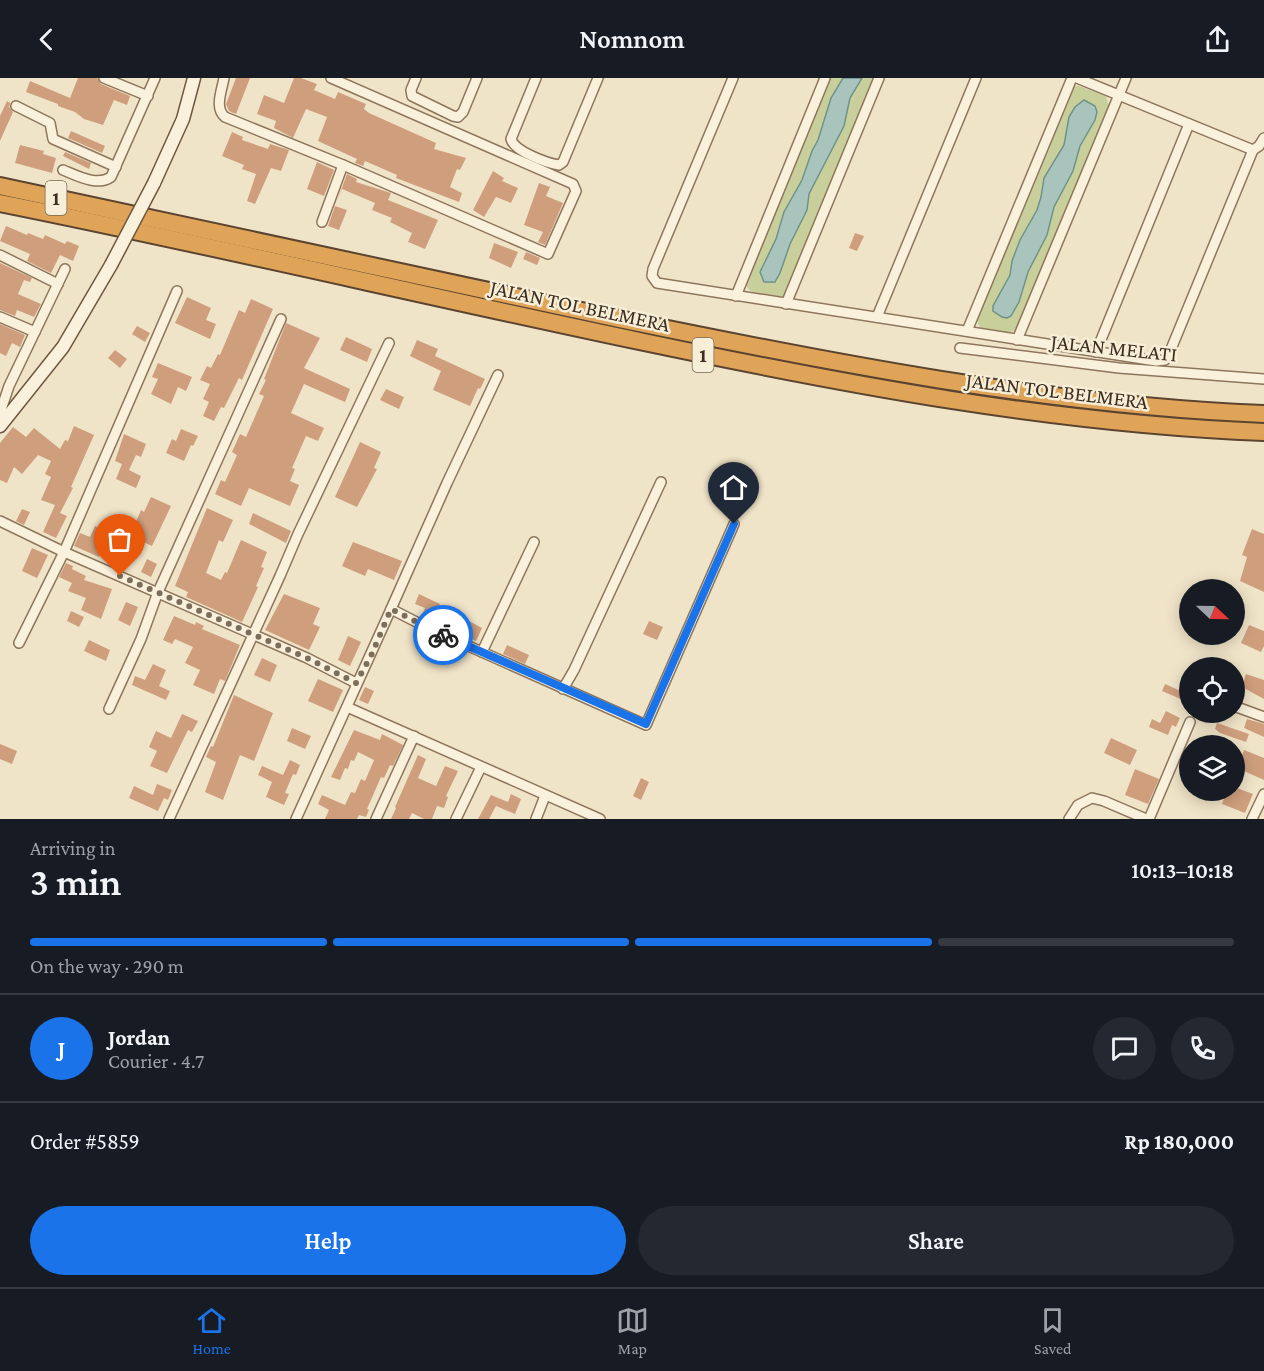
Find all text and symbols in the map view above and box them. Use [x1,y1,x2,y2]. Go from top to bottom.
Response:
icon: back [30,23,63,56]
icon: share [1201,23,1234,56]
text: Nomnom [579,24,685,54]
road number: 1 [46,181,66,215]
street label: JALAN TOL BELMERA [486,275,672,337]
street label: JALAN MELATI [1048,329,1178,367]
road number: 1 [692,338,714,372]
street label: JALAN TOL BELMERA [963,368,1149,414]
pin [708,462,759,524]
icon: home [717,471,750,504]
pin [94,514,145,576]
icon: bag [103,523,136,556]
north arrow [1179,579,1245,645]
map controls [1179,579,1245,801]
courier [413,605,473,665]
icon: bike [427,619,460,652]
button: locate [1179,657,1245,723]
button: layers [1179,735,1245,801]
text: Arriving in [30,837,115,859]
text: 10:13–10:18 [1131,858,1234,883]
text: 3 min [30,860,121,903]
text: On the way · 290 m [30,955,184,977]
button: chat [1093,1017,1156,1080]
button: phone [1171,1017,1234,1080]
text: Jordan [108,1025,170,1050]
text: J [58,1036,65,1061]
text: Courier · 4.7 [108,1050,204,1072]
text: Order #5859 [30,1129,140,1154]
text: Rp 180,000 [1124,1129,1234,1154]
button: Help [30,1206,626,1275]
button: Share [638,1206,1234,1275]
tab: Home [193,1304,231,1357]
tab: Map [616,1304,649,1357]
tab: Saved [1034,1304,1071,1357]

